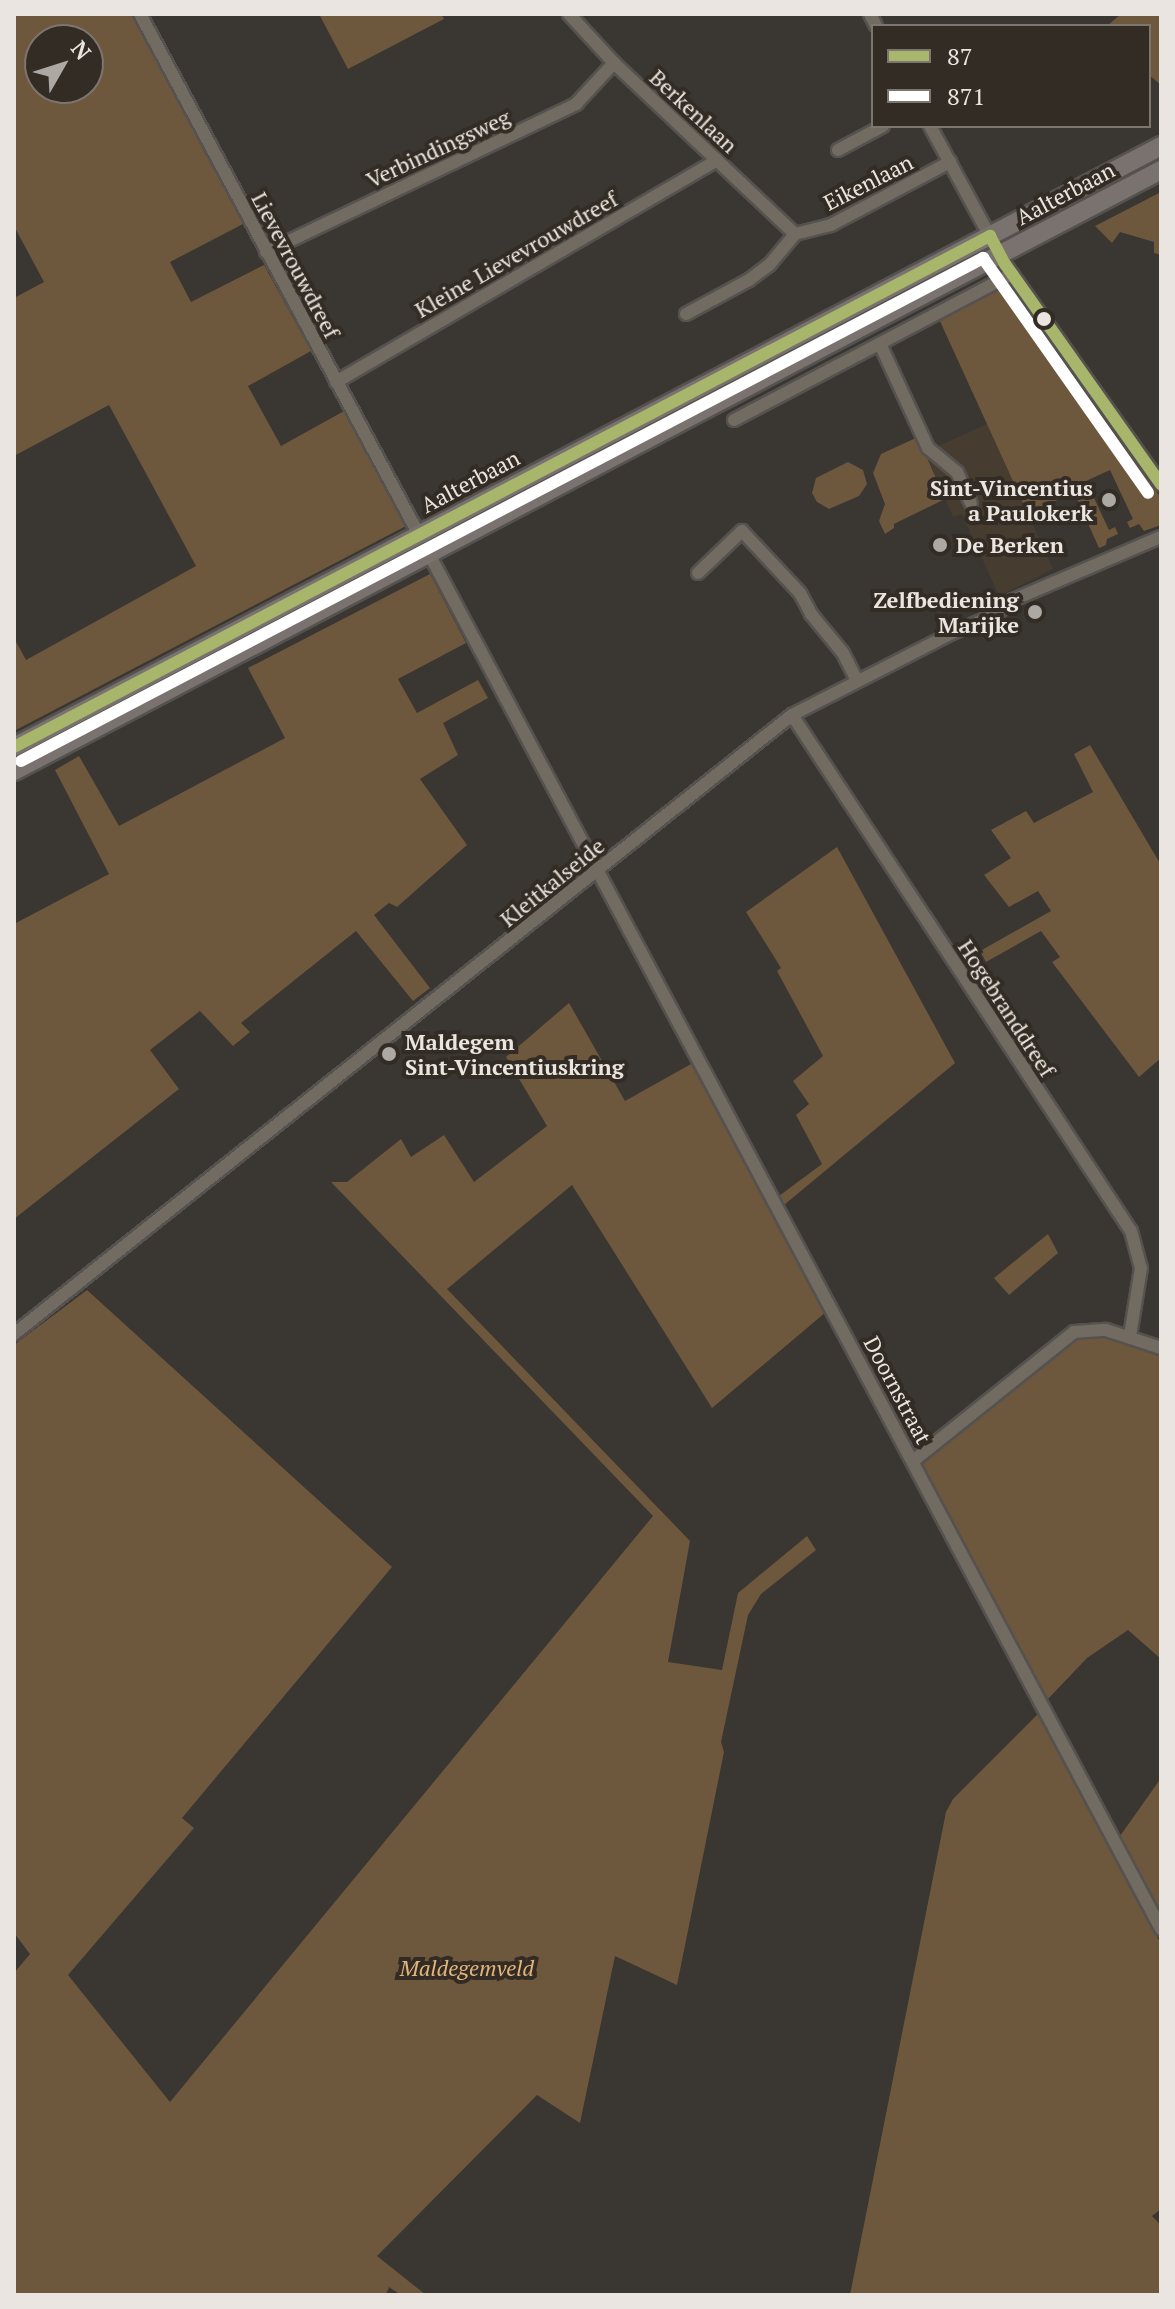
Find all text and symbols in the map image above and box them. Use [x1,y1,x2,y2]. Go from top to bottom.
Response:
north arrow [24,24,104,104]
legend [871,24,1151,128]
text: N [65,34,98,65]
text: 87 [947,40,973,72]
street label: Berkenlaan [645,64,743,158]
text: 871 [947,80,985,112]
street label: Verbindingsweg [362,103,514,193]
street label: Eikenlaan [819,148,917,216]
street label: Aalterbaan [1011,156,1119,230]
street label: Kleine Lievevrouwdreef [410,185,622,323]
street label: Lievevrouwdreef [246,187,346,343]
unlabelled marker [1036,311,1052,327]
street label: Aalterbaan [416,444,524,518]
place label: Sint-Vincentius a Paulokerk [930,474,1093,526]
marker: Sint-Vincentius a Paulokerk [1100,491,1118,509]
place label: De Berken [956,532,1064,558]
marker: De Berken [931,536,949,554]
place label: Zelfbediening Marijke [873,586,1019,638]
marker: Zelfbediening Marijke [1026,603,1044,621]
street label: Kleitkalseide [495,832,609,932]
street label: Hogebranddreef [953,935,1061,1081]
place label: Maldegem Sint-Vincentiuskring [405,1028,624,1080]
marker: Maldegem Sint-Vincentiuskring [380,1045,398,1063]
street label: Doornstraat [859,1332,937,1448]
park label: Maldegemveld [400,1955,534,1981]

